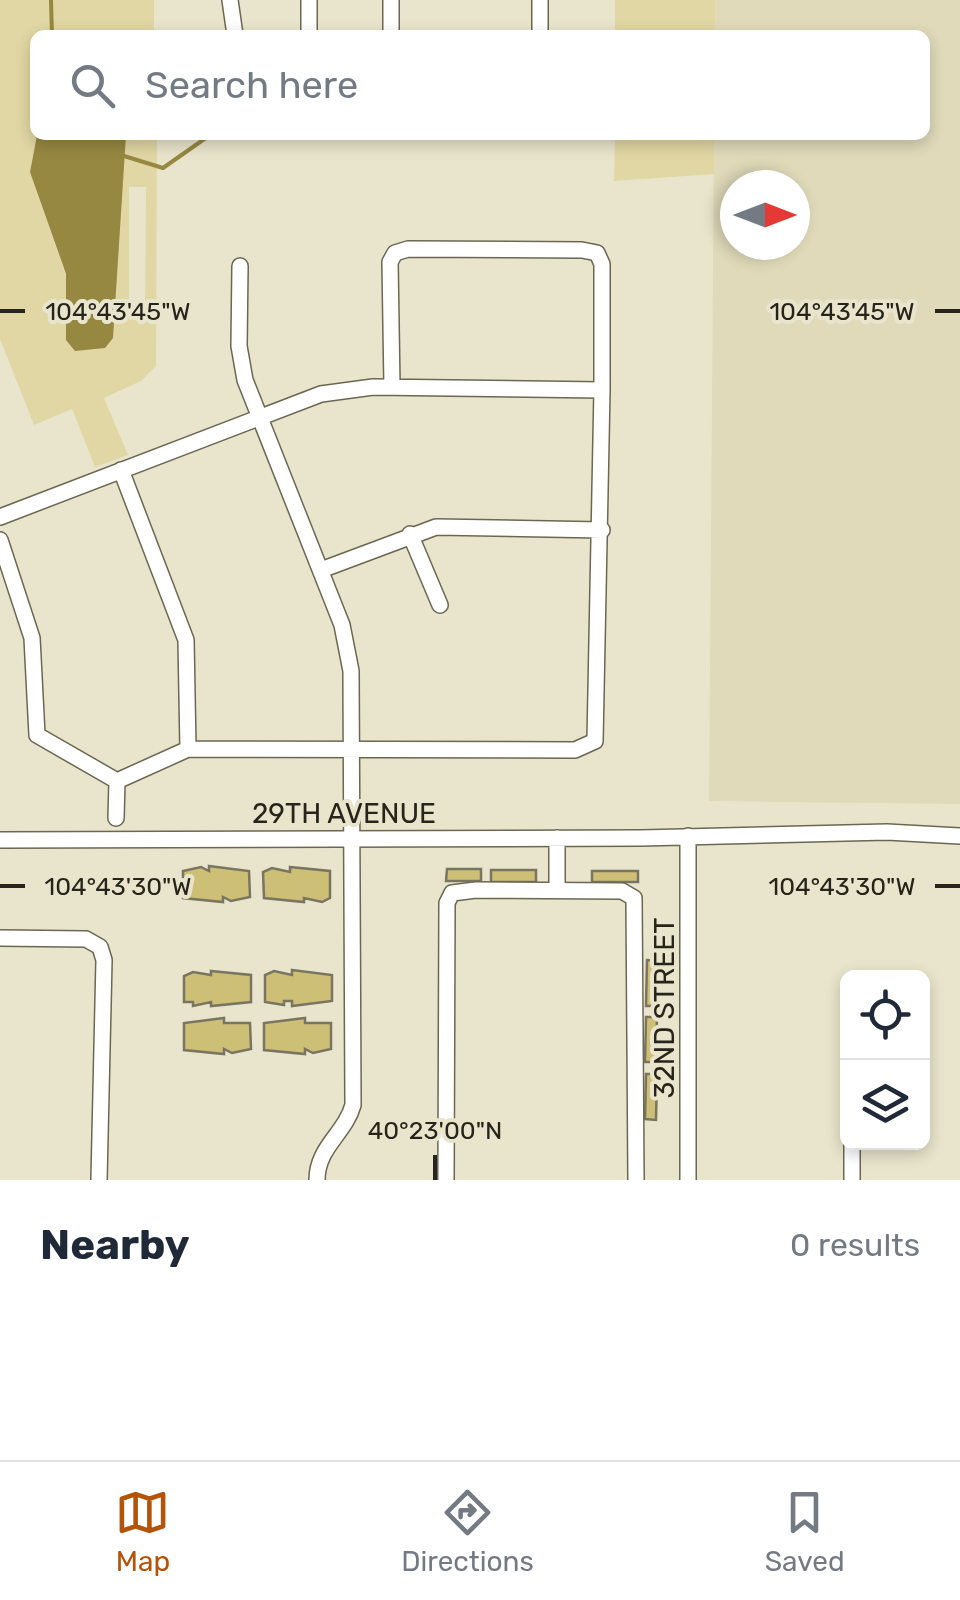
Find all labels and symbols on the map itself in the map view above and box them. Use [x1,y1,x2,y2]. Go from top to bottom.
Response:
north arrow [720,170,810,260]
text: 104°43'45"W [45,297,191,326]
text: 104°43'45"W [769,297,915,326]
street label: 29TH AVENUE [252,797,436,830]
text: 104°43'30"W [44,872,192,901]
text: 104°43'30"W [768,872,916,901]
street label: 32ND STREET [648,918,681,1098]
text: 40°23'00"N [368,1116,502,1145]

